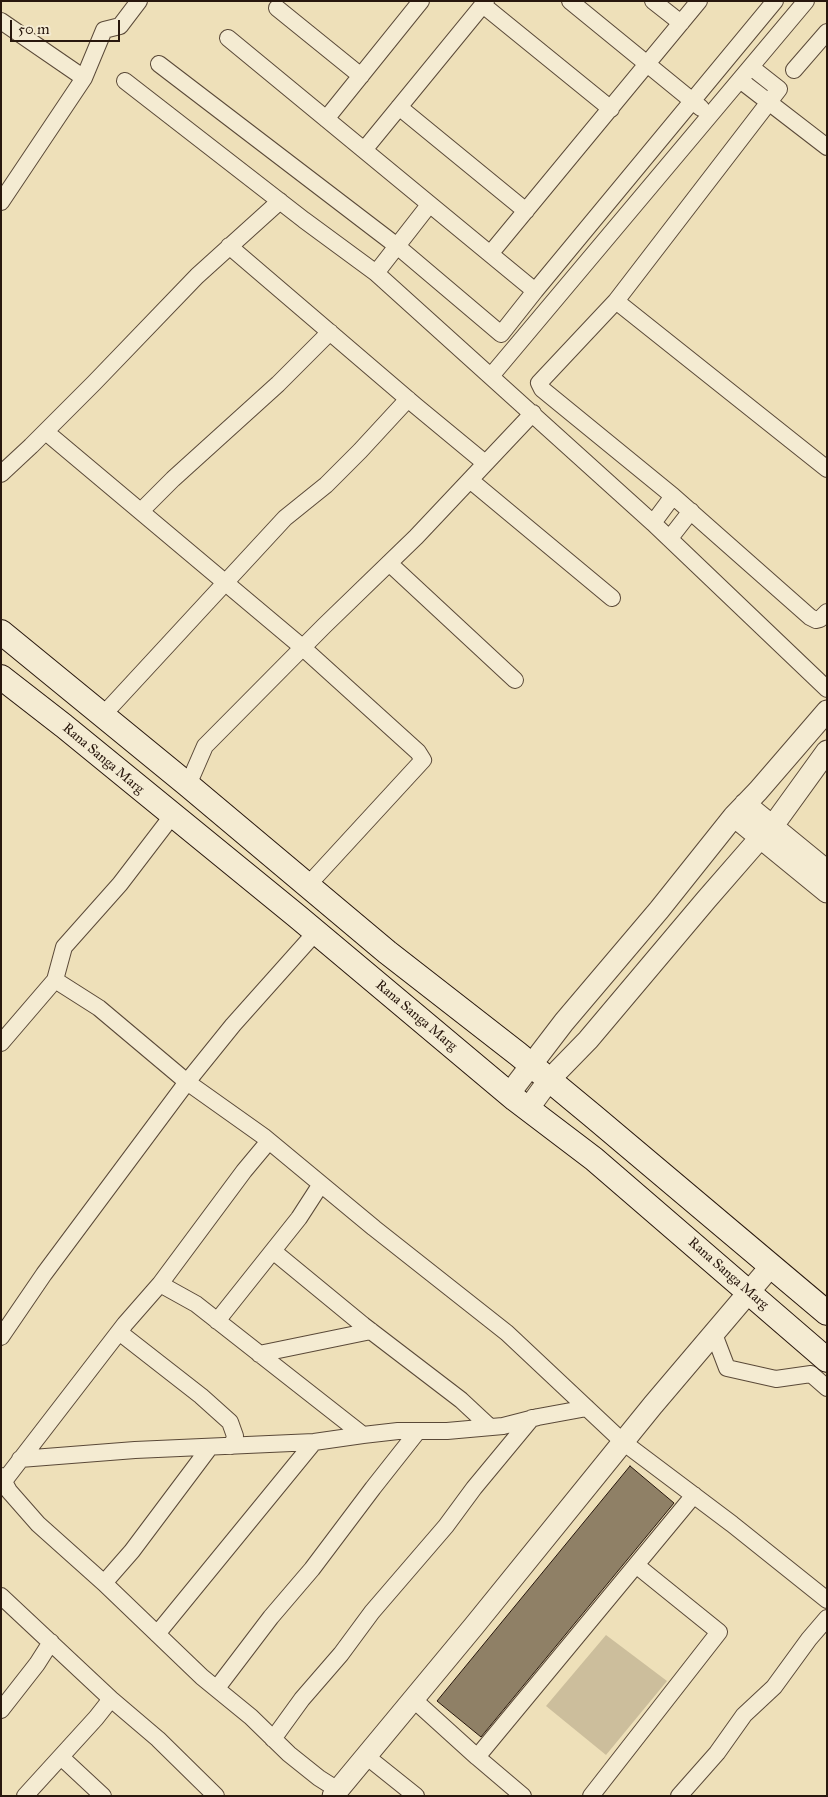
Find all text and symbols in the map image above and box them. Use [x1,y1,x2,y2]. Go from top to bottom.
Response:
scale bar [12,10,122,42]
text: 50 m [18,20,50,38]
street label: Rana Sanga Marg [59,720,147,798]
street label: Rana Sanga Marg [372,977,460,1055]
street label: Rana Sanga Marg [684,1234,772,1314]

